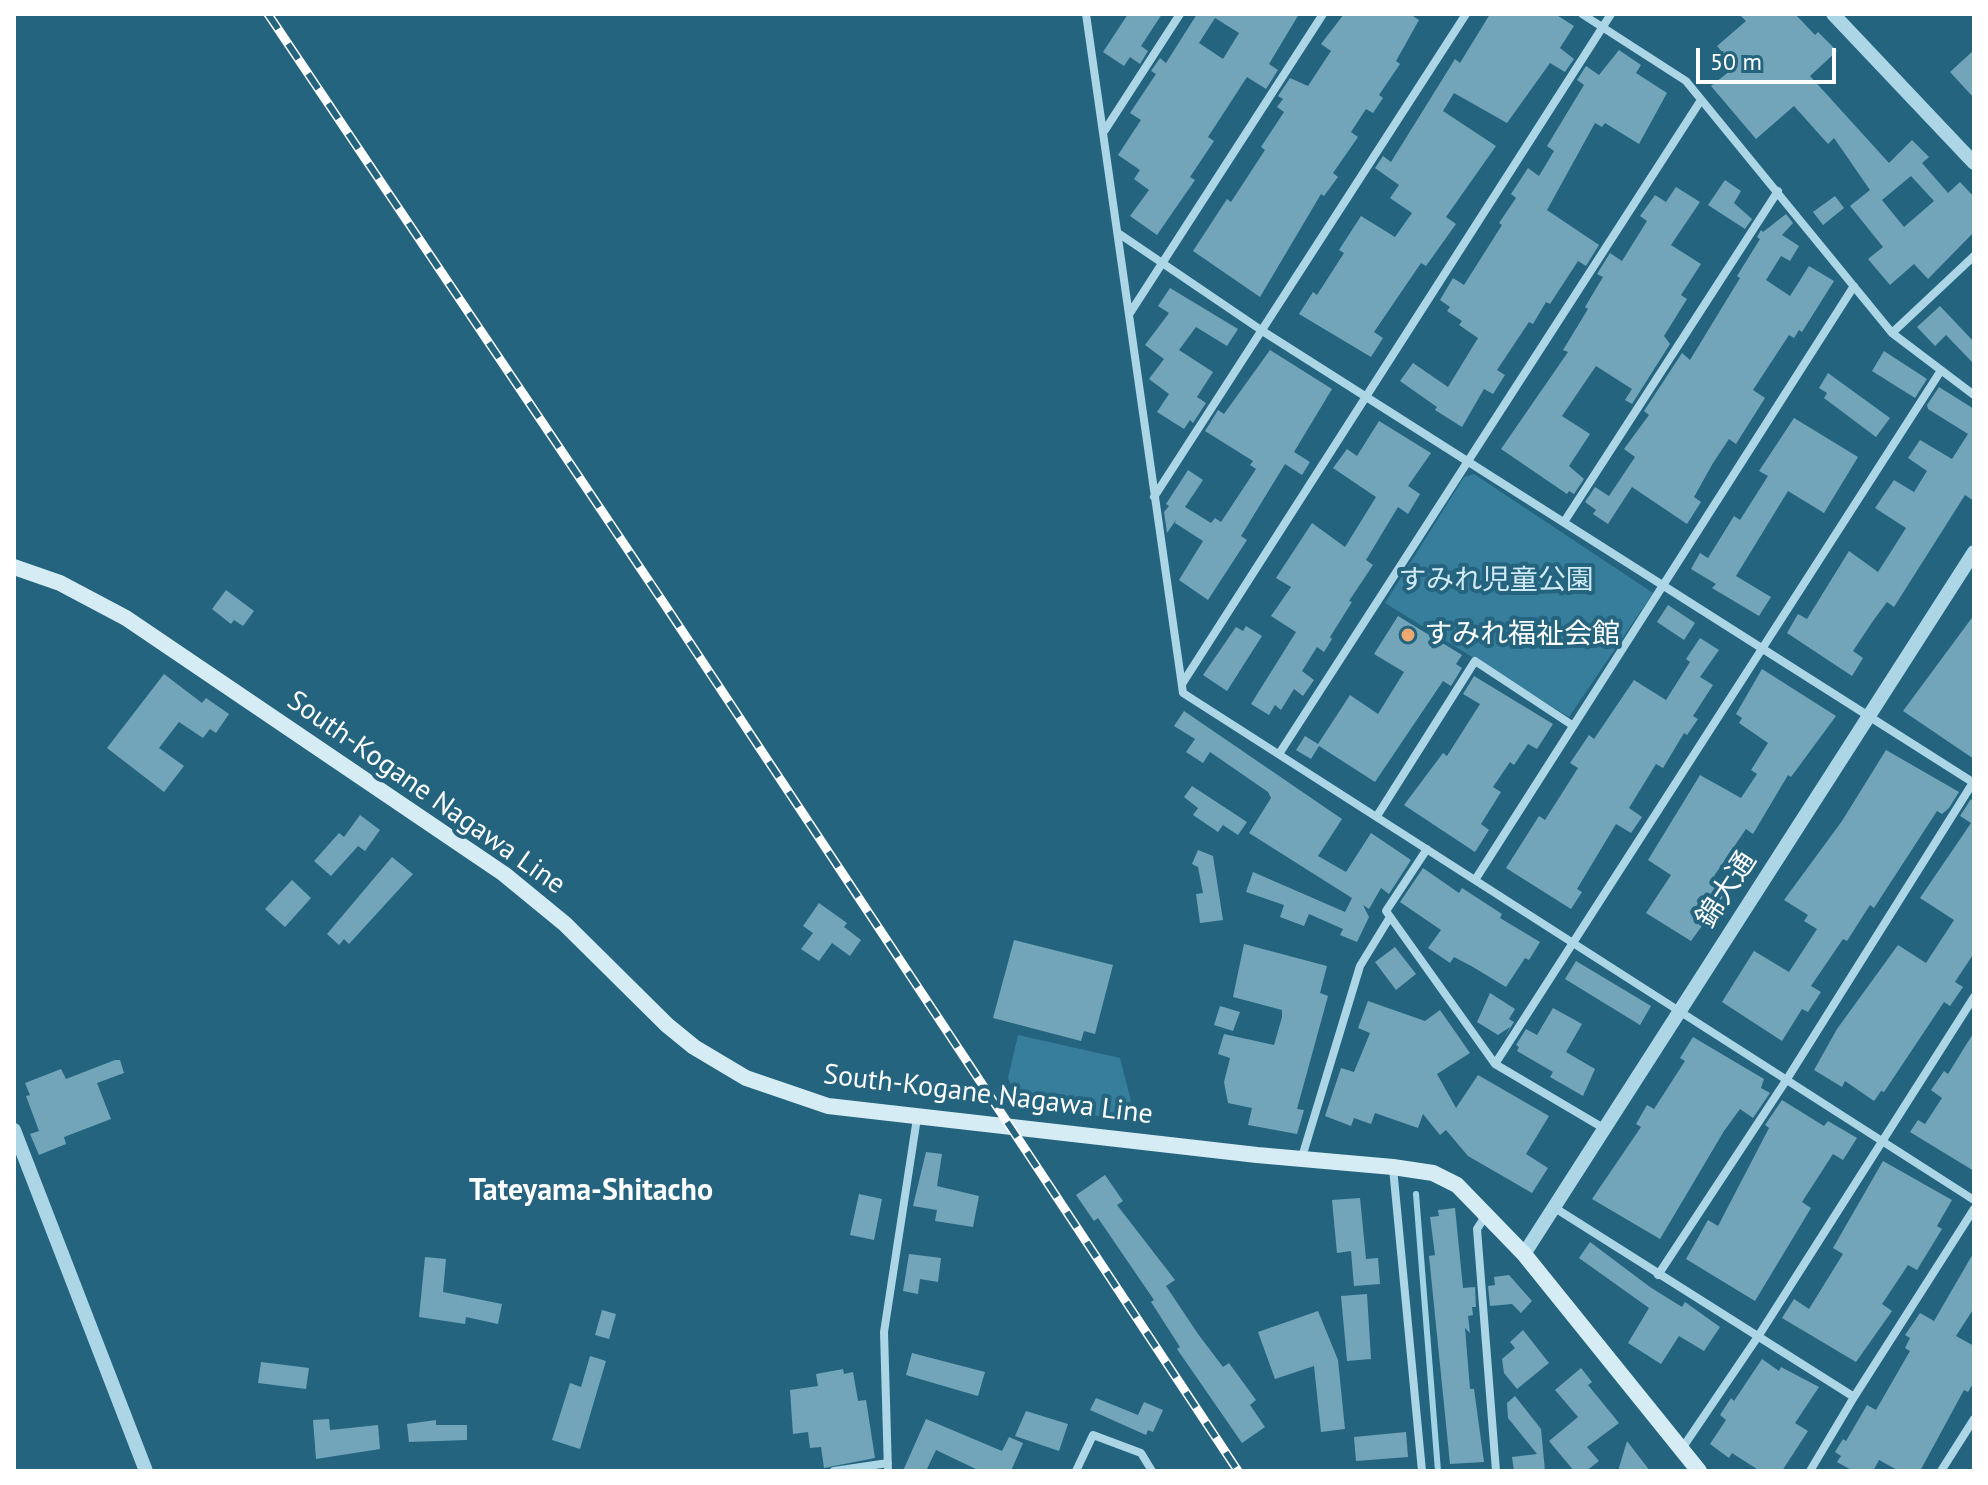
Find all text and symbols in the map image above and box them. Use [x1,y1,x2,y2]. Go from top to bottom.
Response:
scale bar [1700,32,1840,82]
text: 50 m [1710,46,1762,77]
park label: すみれ児童公園 [1398,564,1594,598]
place label: すみれ福祉会館 [1424,618,1620,652]
marker: すみれ福祉会館 [1399,626,1417,644]
street label: South-Kogane Nagawa Line [281,684,571,902]
street label: 錦大通 [1690,846,1764,934]
street label: South-Kogane Nagawa Line [821,1058,1155,1132]
district label: Tateyama-Shitacho [469,1173,713,1209]

